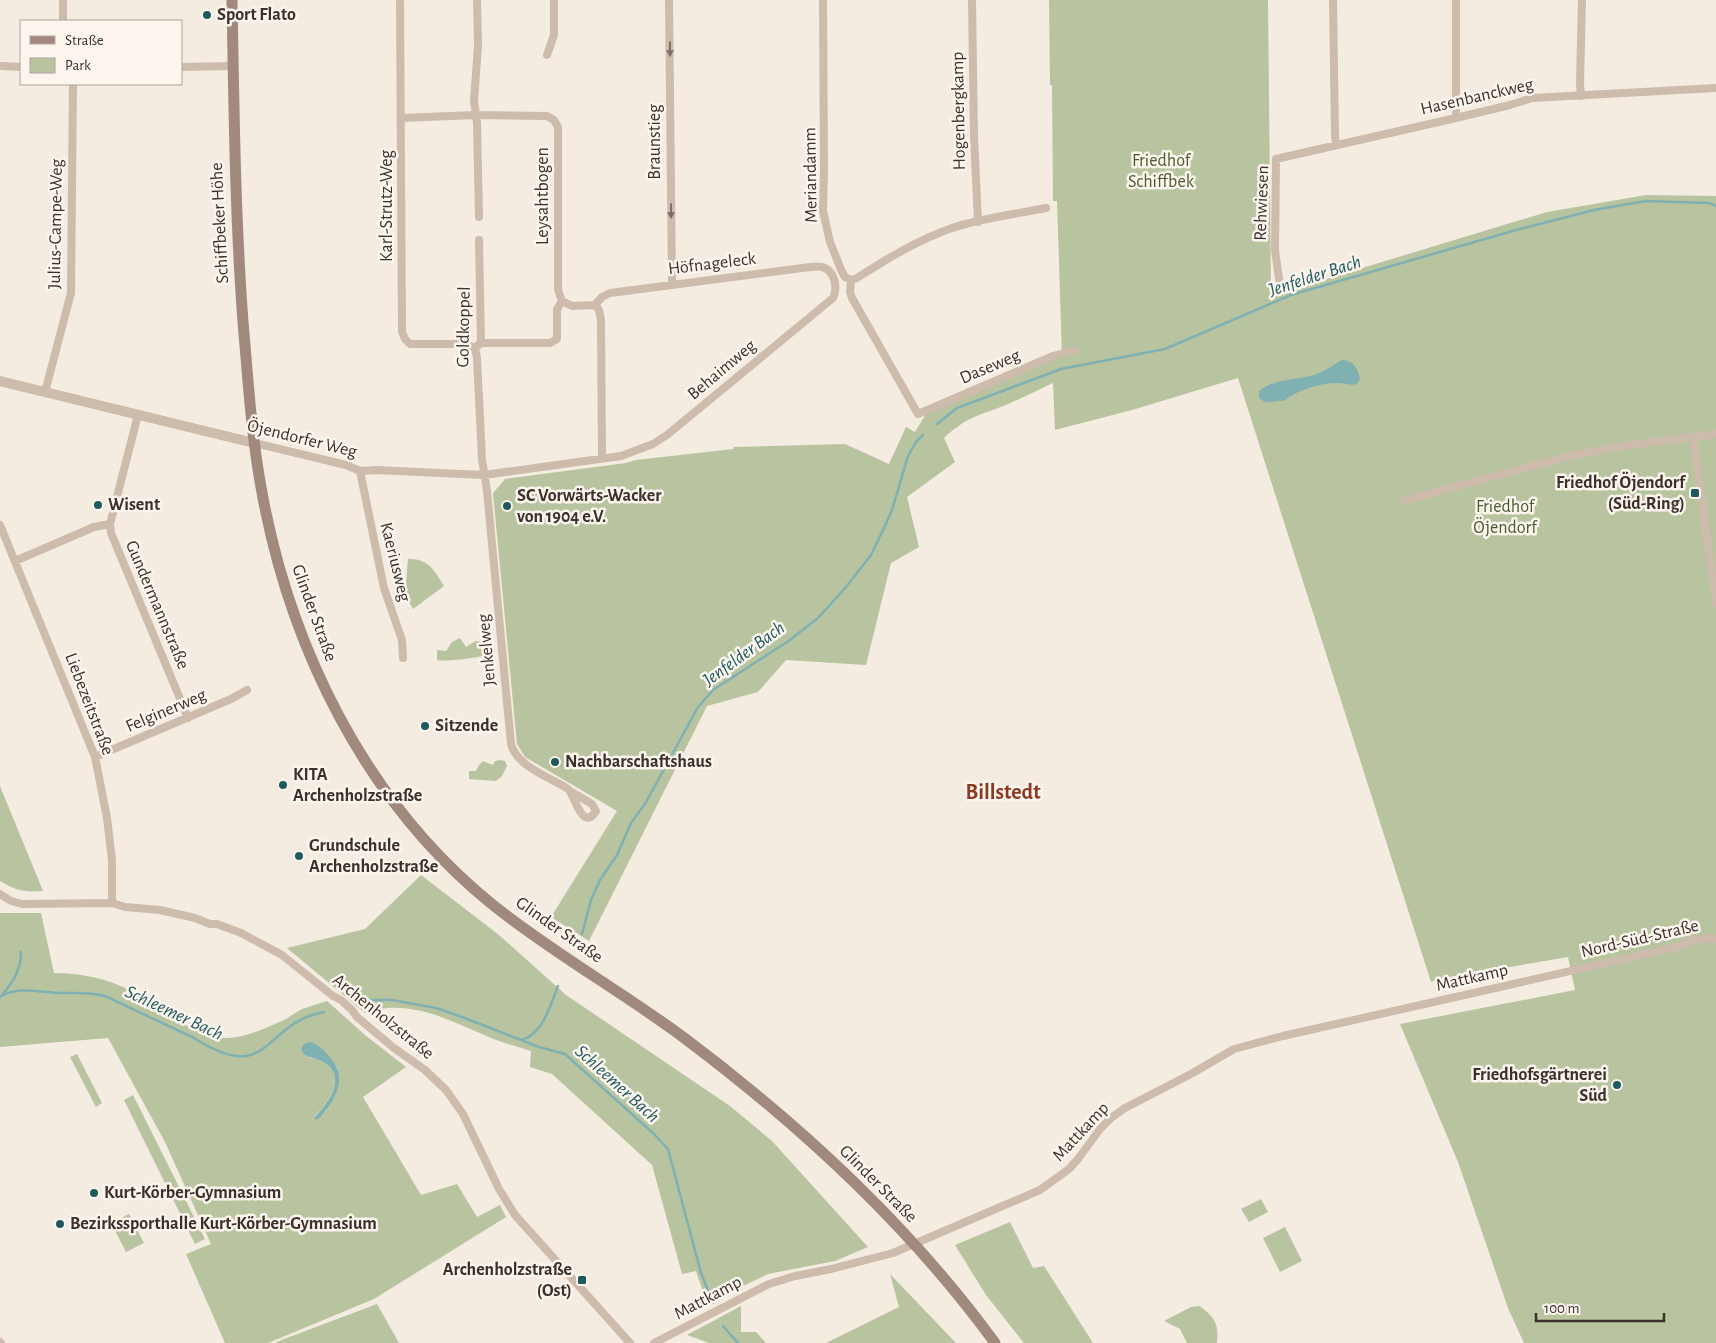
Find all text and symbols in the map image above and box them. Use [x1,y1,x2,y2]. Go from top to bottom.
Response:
place label: Sport Flato [217,6,296,24]
marker: Sport Flato [201,9,213,21]
legend [20,20,182,85]
text: Straße [65,33,104,48]
one-way arrow [666,41,674,57]
street label: Hogenbergkamp [949,51,969,171]
text: Park [65,58,91,73]
street label: Hasenbanckweg [1419,75,1535,119]
street label: Braunstieg [646,104,664,180]
street label: Meriandamm [801,127,821,223]
street label: Leysahtbogen [534,147,552,245]
street label: Karl-Strutz-Weg [378,150,396,262]
park label: Friedhof Schiffbek [1128,152,1195,191]
street label: Julius-Campe-Weg [46,158,66,289]
street label: Schiffbeker Höhe [208,162,232,284]
street label: Rehwiesen [1252,165,1272,241]
one-way arrow [667,203,675,219]
street label: Höfnageleck [667,250,758,278]
water label: Jenfelder Bach [1266,252,1363,300]
street label: Goldkoppel [454,286,474,368]
street label: Behaimweg [685,336,760,403]
street label: Daseweg [957,346,1023,388]
street label: Öjendorfer Weg [245,415,359,461]
place label: Friedhof Öjendorf (Süd-Ring) [1556,471,1687,513]
place label: SC Vorwärts-Wacker von 1904 e.V. [517,487,662,526]
marker: Friedhof Öjendorf (Süd-Ring) [1689,487,1701,499]
place label: Wisent [108,496,160,514]
park label: Friedhof Öjendorf [1473,498,1538,537]
marker: Wisent [92,499,104,511]
marker: SC Vorwärts-Wacker von 1904 e.V. [501,500,513,512]
street label: Kaeriusweg [376,521,414,604]
street label: Gundermannstraße [122,538,192,672]
street label: Glinder Straße [288,562,340,664]
street label: Jenkelweg [475,613,499,687]
water label: Jenfelder Bach [699,618,788,690]
street label: Liebezeitstraße [61,650,117,758]
street label: Felginerweg [123,686,209,736]
place label: Sitzende [435,717,498,735]
marker: Sitzende [419,720,431,732]
place label: Nachbarschaftshaus [565,753,712,771]
marker: Nachbarschaftshaus [549,756,561,768]
place label: KITA Archenholzstraße [293,766,422,805]
marker: KITA Archenholzstraße [277,779,289,791]
district label: Billstedt [965,781,1041,803]
place label: Grundschule Archenholzstraße [309,837,438,876]
marker: Grundschule Archenholzstraße [293,850,305,862]
street label: Glinder Straße [512,893,606,967]
street label: Nord-Süd-Straße [1579,917,1701,961]
street label: Mattkamp [1434,961,1510,995]
street label: Archenholzstraße [329,971,437,1063]
water label: Schleemer Bach [122,982,226,1044]
water label: Schleemer Bach [571,1042,663,1126]
place label: Friedhofsgärtnerei Süd [1472,1066,1608,1105]
marker: Friedhofsgärtnerei Süd [1611,1079,1623,1091]
street label: Mattkamp [1049,1099,1113,1165]
street label: Glinder Straße [836,1142,920,1226]
place label: Kurt-Körber-Gymnasium [104,1184,281,1202]
marker: Kurt-Körber-Gymnasium [88,1187,100,1199]
place label: Bezirkssporthalle Kurt-Körber-Gymnasium [70,1215,377,1233]
marker: Bezirkssporthalle Kurt-Körber-Gymnasium [54,1218,66,1230]
place label: Archenholzstraße (Ost) [443,1261,572,1300]
street label: Mattkamp [671,1273,745,1323]
marker: Archenholzstraße (Ost) [576,1274,588,1286]
scale bar [1536,1290,1664,1322]
text: 100 m [1544,1301,1579,1316]

